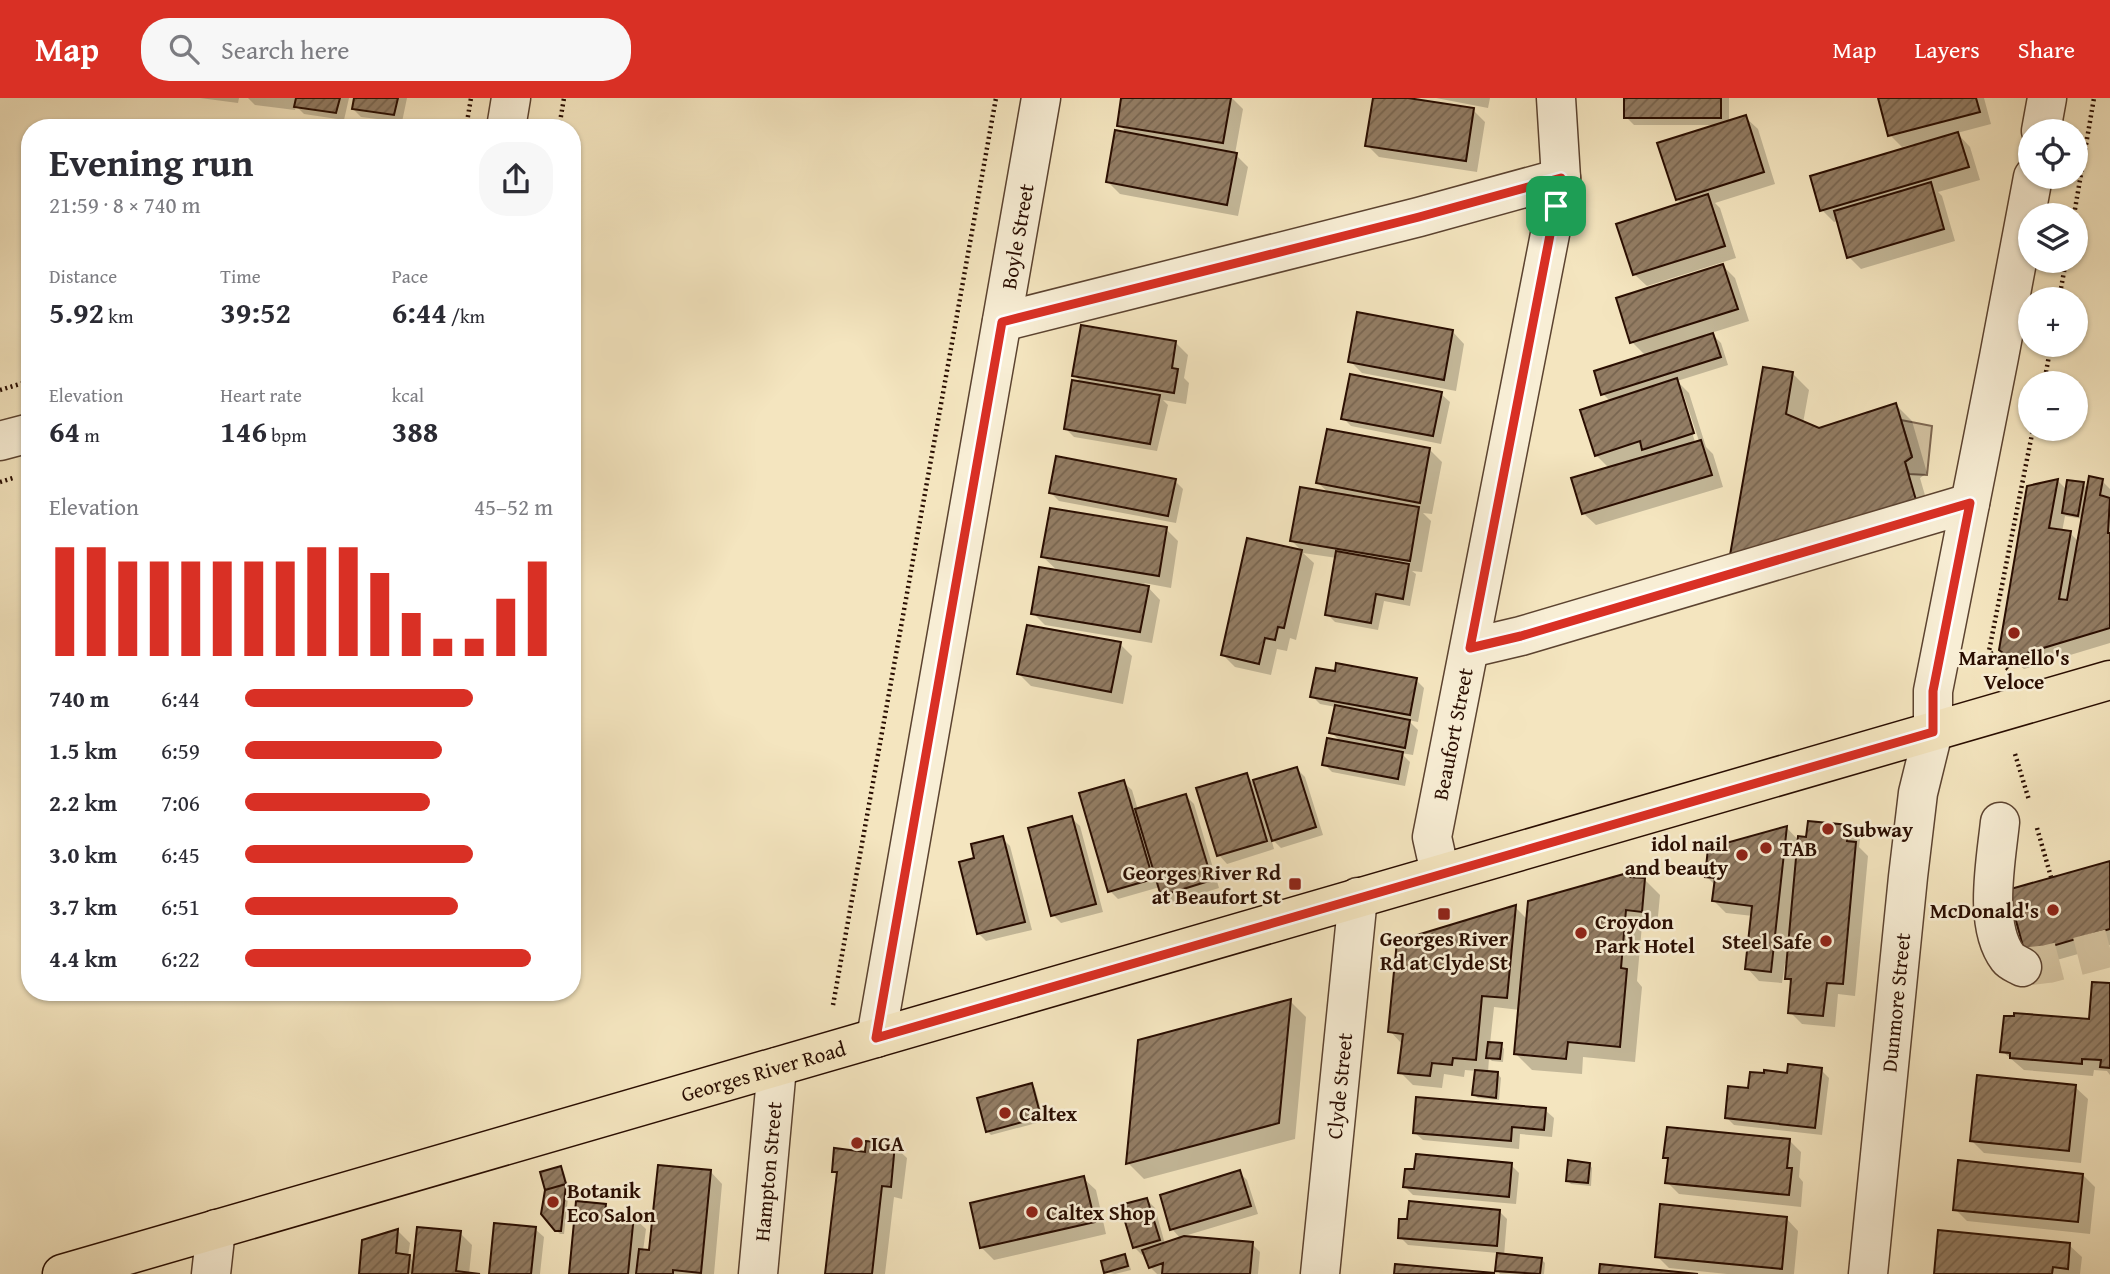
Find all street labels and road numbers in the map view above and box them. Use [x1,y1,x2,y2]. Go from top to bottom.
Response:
street label: Boyle Street [992,180,1041,291]
street label: Beaufort Street [1424,664,1480,803]
street label: Dunmore Street [1873,931,1918,1073]
street label: Clyde Street [1318,1031,1360,1141]
street label: Georges River Road [677,1032,850,1109]
street label: Hampton Street [746,1100,789,1243]

